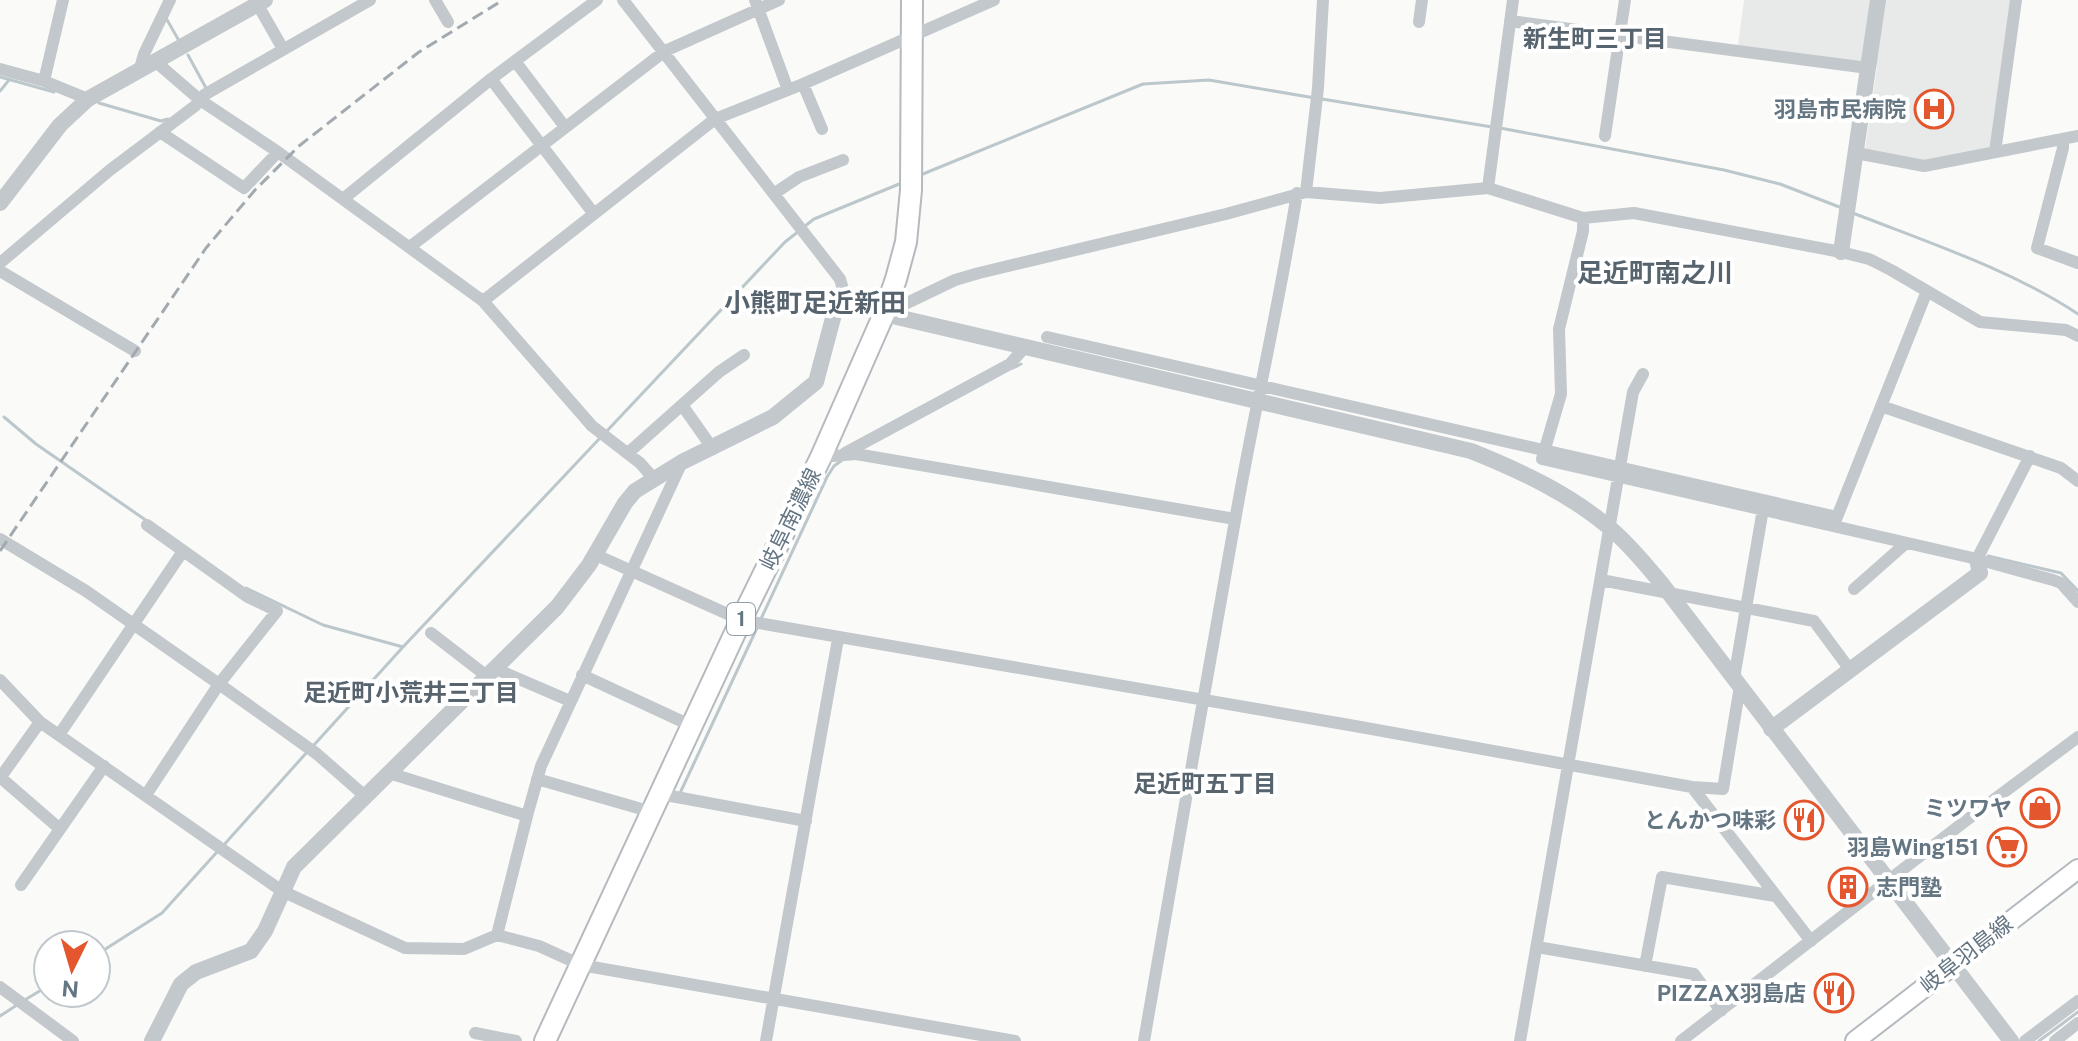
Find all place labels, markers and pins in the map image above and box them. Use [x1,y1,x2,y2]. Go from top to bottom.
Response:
hospital icon: 羽島市民病院 [1913,88,1955,130]
place label: 羽島市民病院 [1774,96,1906,122]
shop icon: ミツワヤ [2019,787,2061,829]
place label: ミツワヤ [1924,795,2012,821]
restaurant icon: とんかつ味彩 [1783,799,1825,841]
place label: とんかつ味彩 [1644,807,1776,833]
supermarket icon: 羽島Wing151 [1986,826,2028,868]
place label: 羽島Wing151 [1847,834,1979,860]
building icon: 志門塾 [1827,866,1869,908]
place label: 志門塾 [1876,874,1942,900]
restaurant icon: PIZZAX羽島店 [1813,972,1855,1014]
place label: PIZZAX羽島店 [1657,980,1806,1006]

